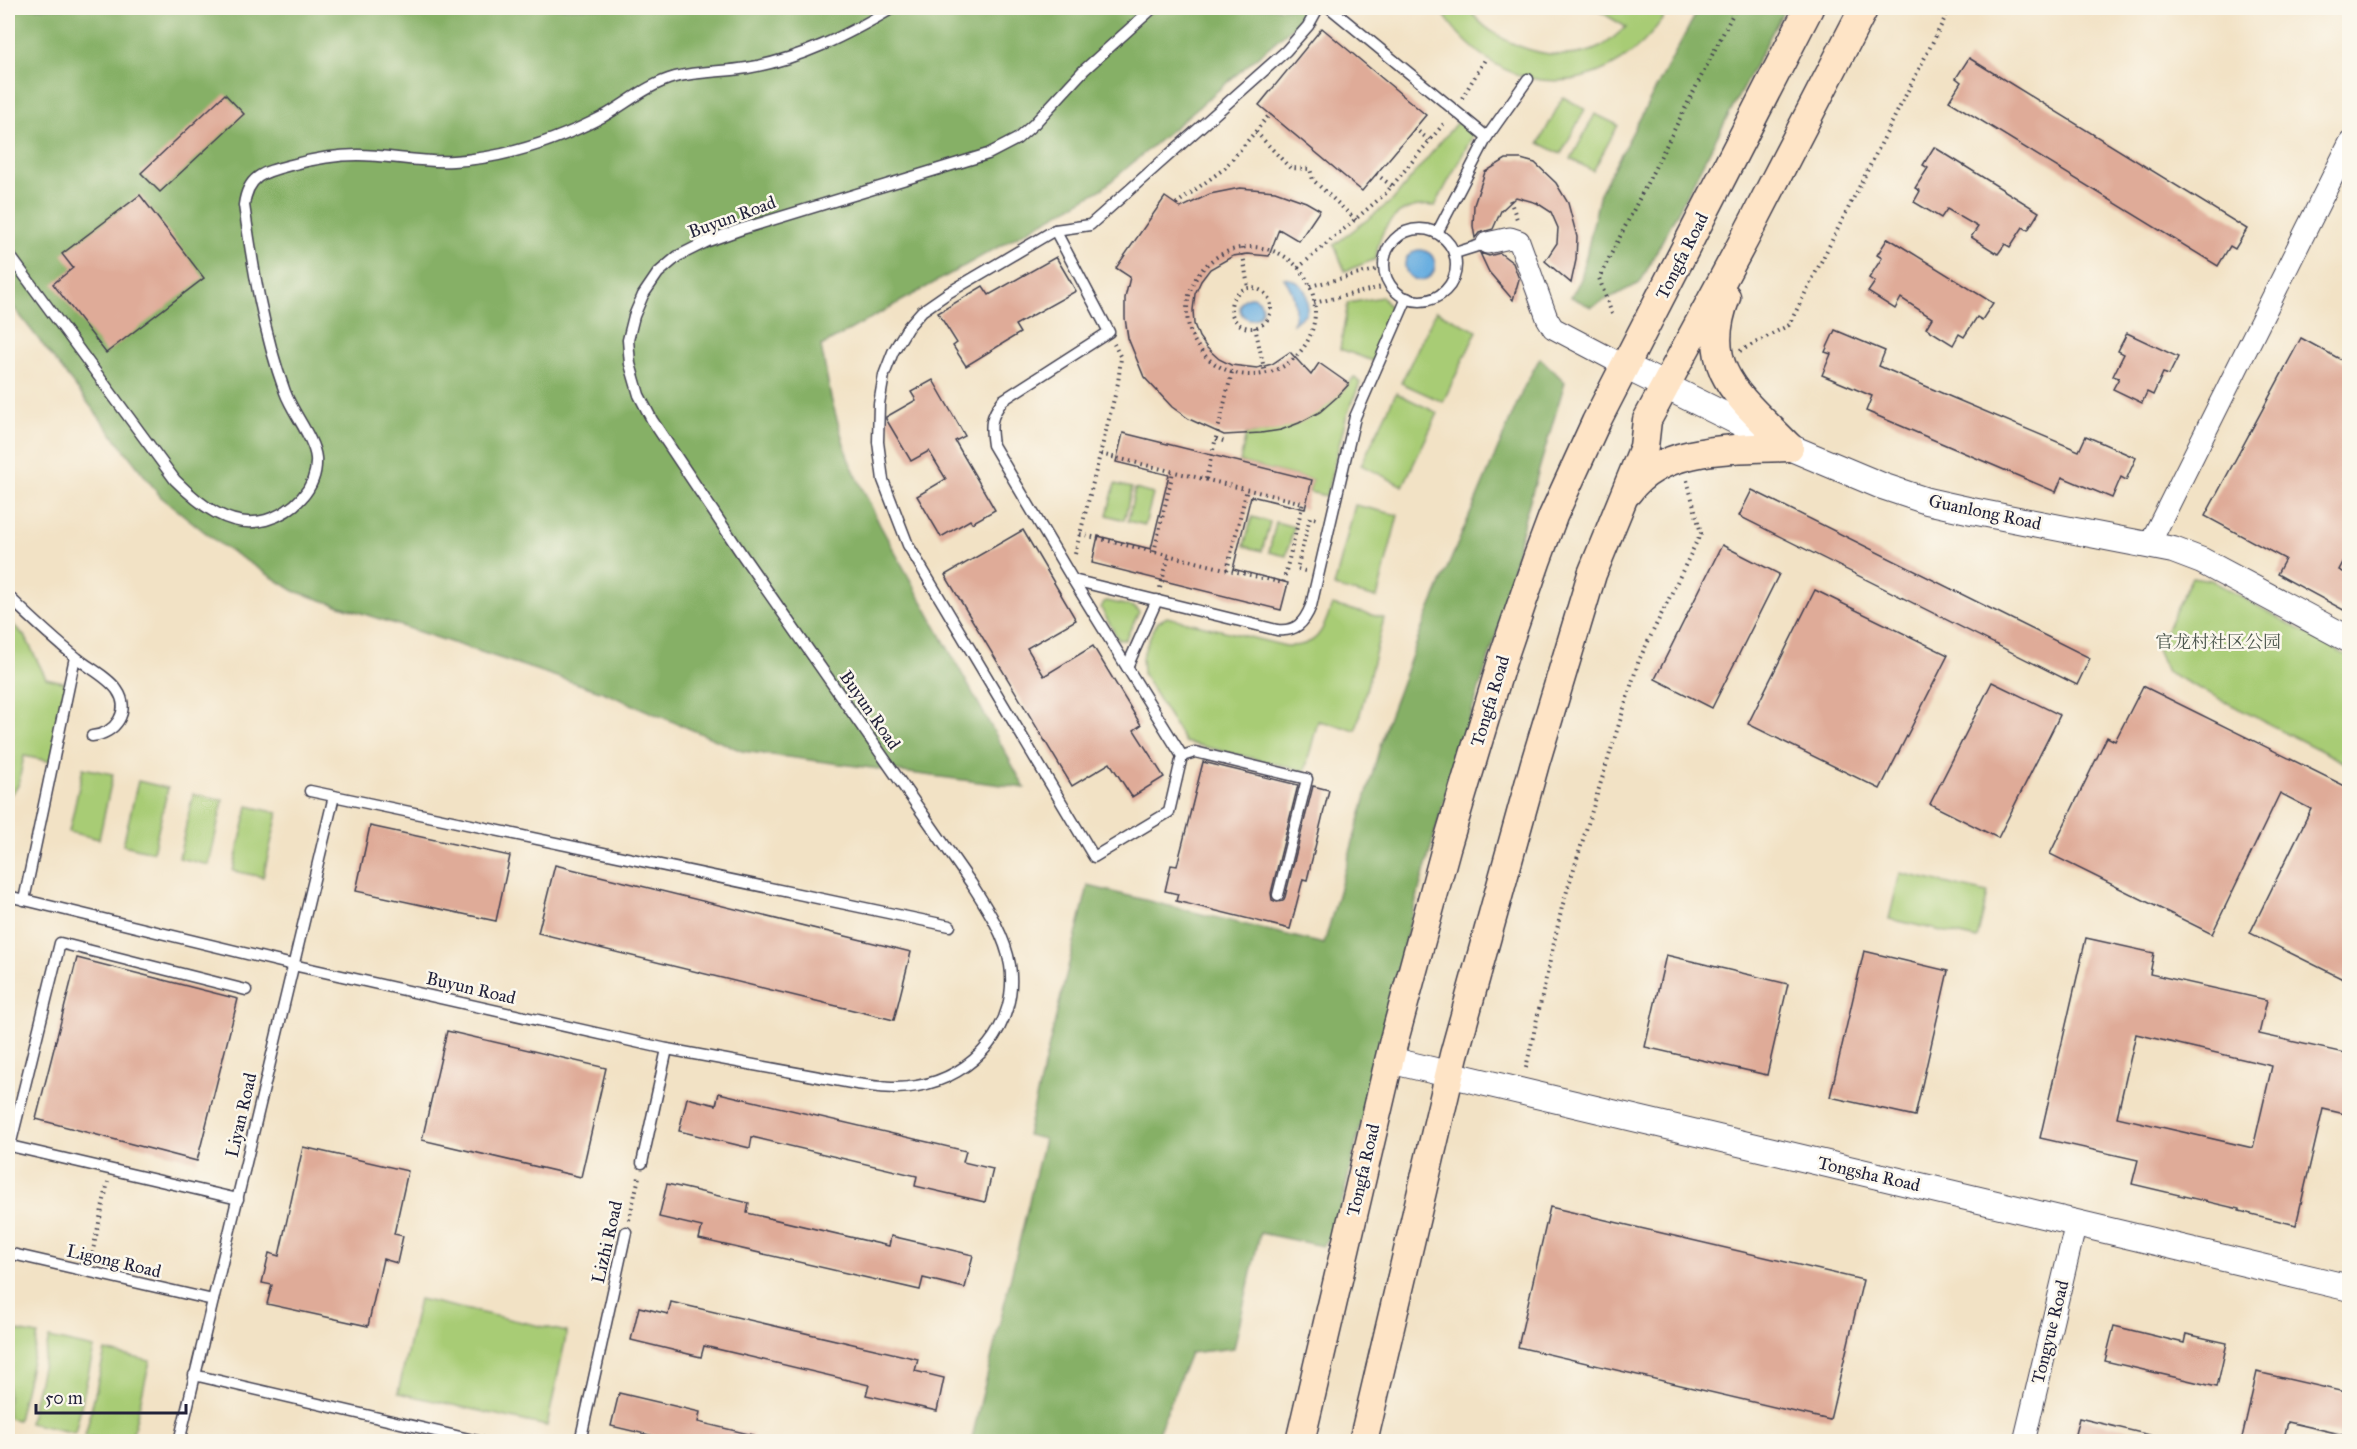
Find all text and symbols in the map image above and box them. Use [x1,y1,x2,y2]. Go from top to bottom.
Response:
street label: Buyun Road [685,191,779,243]
street label: Tongfa Road [1651,209,1714,303]
street label: Guanlong Road [1927,489,2043,536]
park label: 官龙村社区公园 [2155,631,2281,653]
street label: Tongfa Road [1466,653,1515,749]
street label: Buyun Road [835,666,905,754]
street label: Buyun Road [424,967,518,1009]
street label: Liyan Road [221,1071,261,1159]
street label: Tongfa Road [1342,1122,1385,1219]
street label: Tongsha Road [1815,1152,1922,1197]
street label: Lizhi Road [587,1199,627,1285]
street label: Ligong Road [64,1239,163,1284]
street label: Tongyue Road [2027,1278,2074,1386]
scale bar [36,1377,186,1415]
text: 50 m [45,1387,83,1409]

